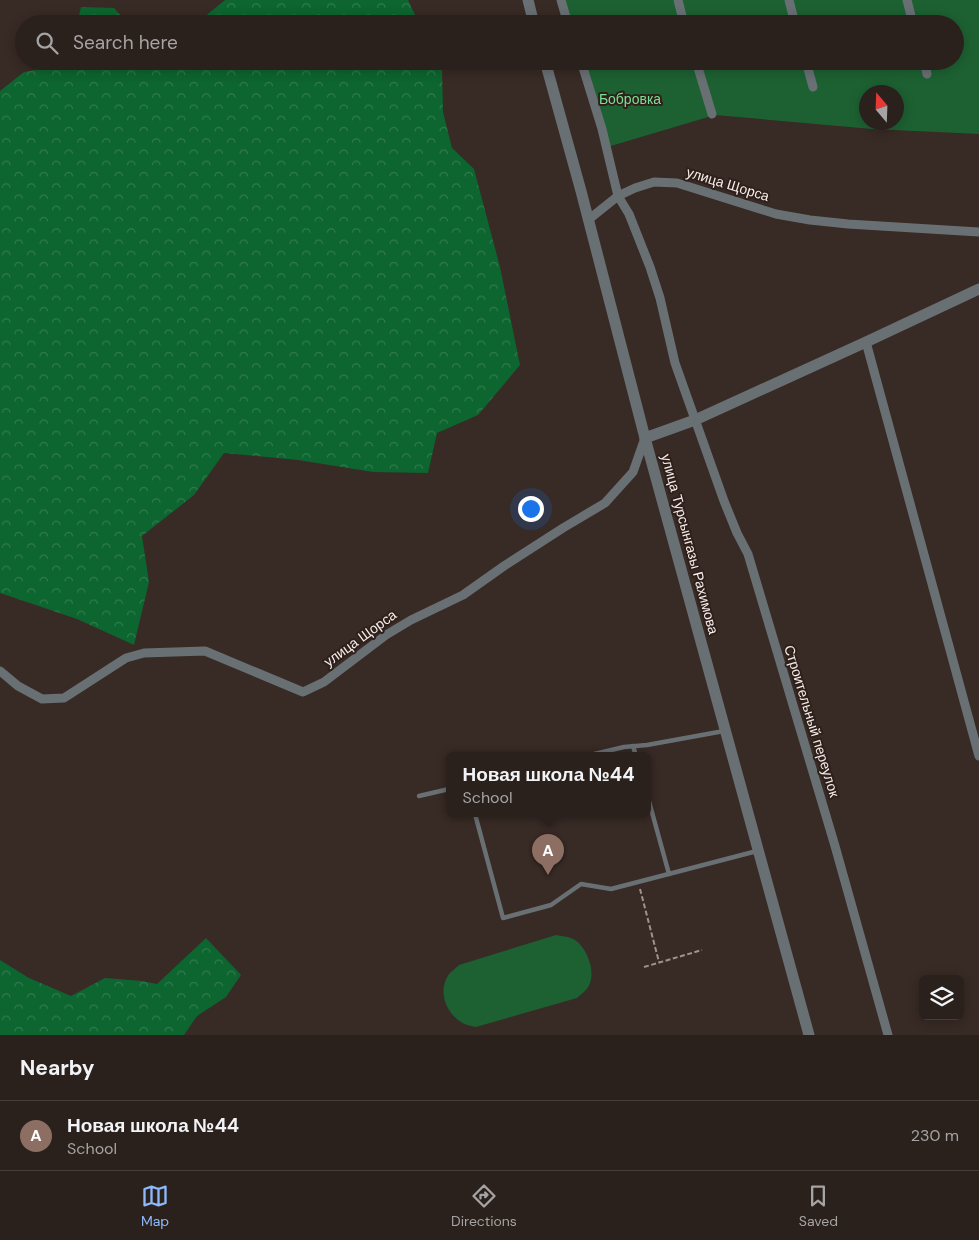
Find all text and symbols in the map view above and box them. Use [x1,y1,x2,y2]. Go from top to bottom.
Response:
search box [15,15,964,70]
icon: search [33,29,61,57]
text: Search here [73,30,178,55]
north arrow [859,85,904,130]
park label: Бобровка [599,90,661,108]
street label: улица Щорса [684,163,772,205]
street label: улица Турсынгазы Рахимова [657,452,723,636]
your location [518,496,544,522]
street label: улица Щорса [320,605,400,670]
street label: Строительный переулок [780,643,844,800]
popup [446,752,651,817]
text: Новая школа №44 [462,762,635,787]
text: School [462,787,513,808]
pin: A [532,834,564,875]
map controls [919,975,964,1020]
button: layers [919,975,964,1020]
text: Nearby [20,1054,94,1082]
text: Новая школа №44 [67,1113,239,1138]
text: A [30,1125,42,1146]
text: 230 m [911,1125,959,1146]
text: School [67,1138,117,1159]
tab: Map [141,1182,169,1230]
tab: Directions [451,1182,517,1230]
tab: Saved [799,1182,838,1230]

